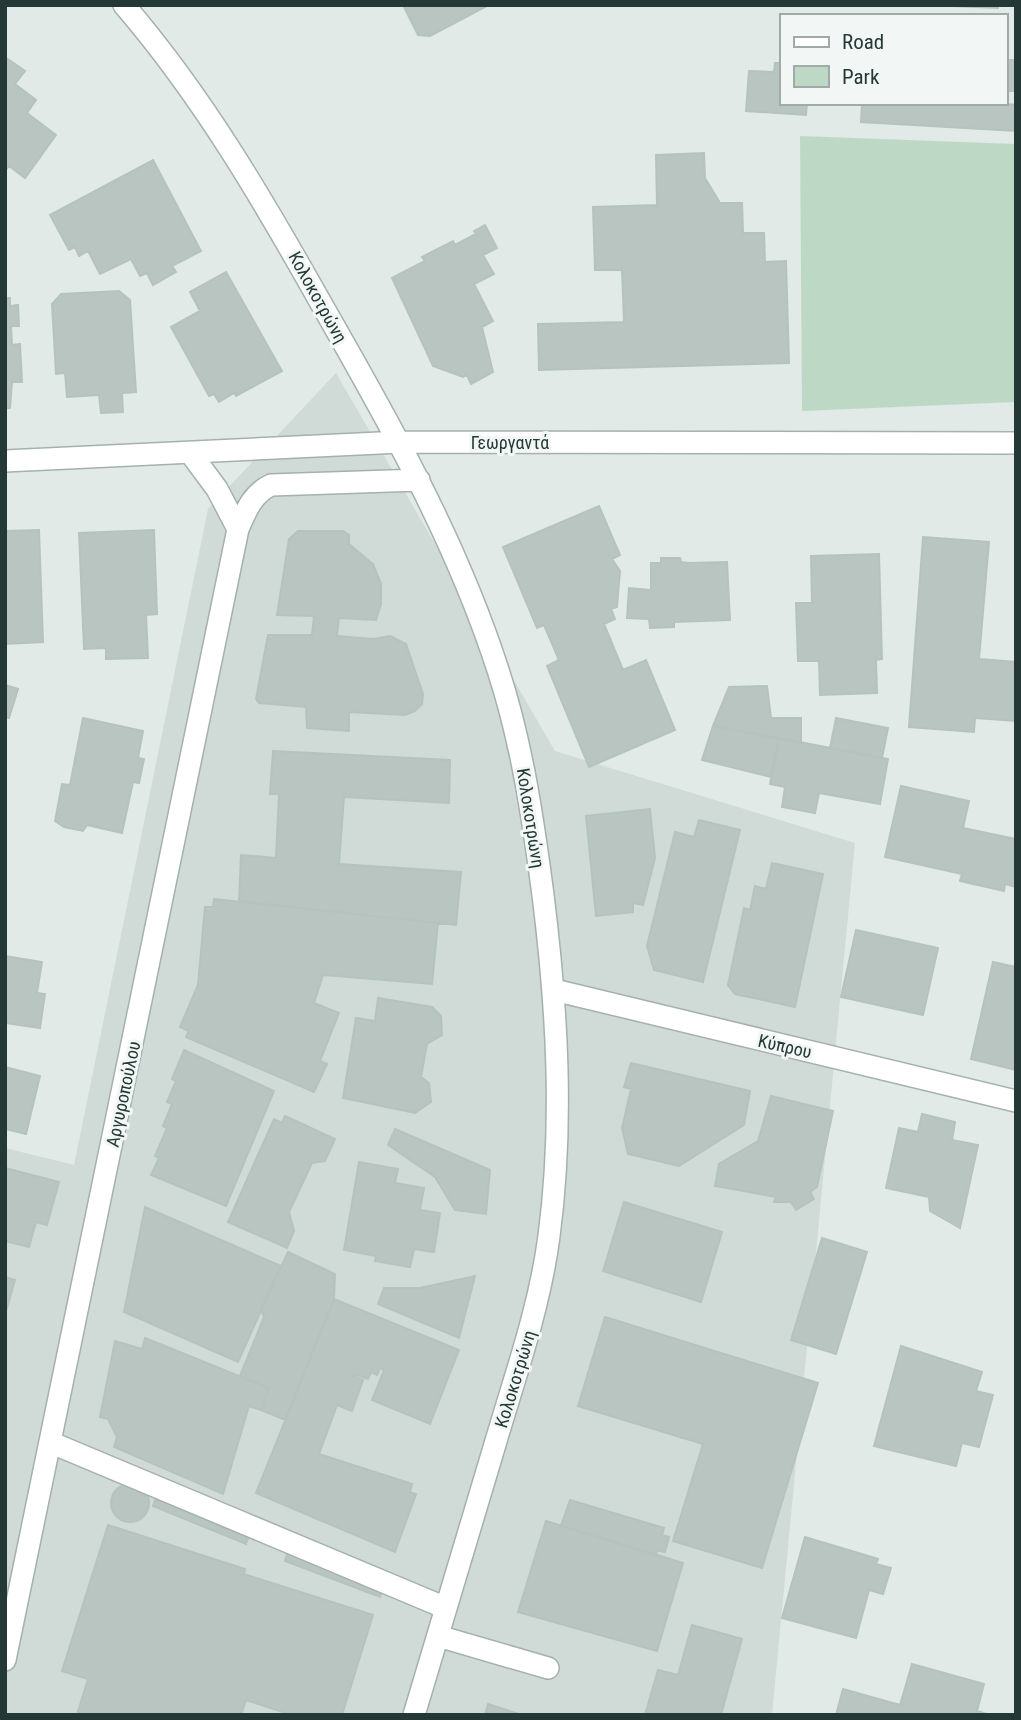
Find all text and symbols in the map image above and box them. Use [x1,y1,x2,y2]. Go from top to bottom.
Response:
legend [780,14,1007,105]
text: Road [842,30,884,54]
text: Park [842,65,880,89]
street label: Κολοκοτρώνη [284,248,352,346]
street label: Γεωργαντά [471,432,549,453]
street label: Κολοκοτρώνη [513,767,549,869]
street label: Κύπρου [756,1030,814,1062]
street label: Αργυροπούλου [102,1039,144,1149]
street label: Κολοκοτρώνη [490,1328,540,1430]

